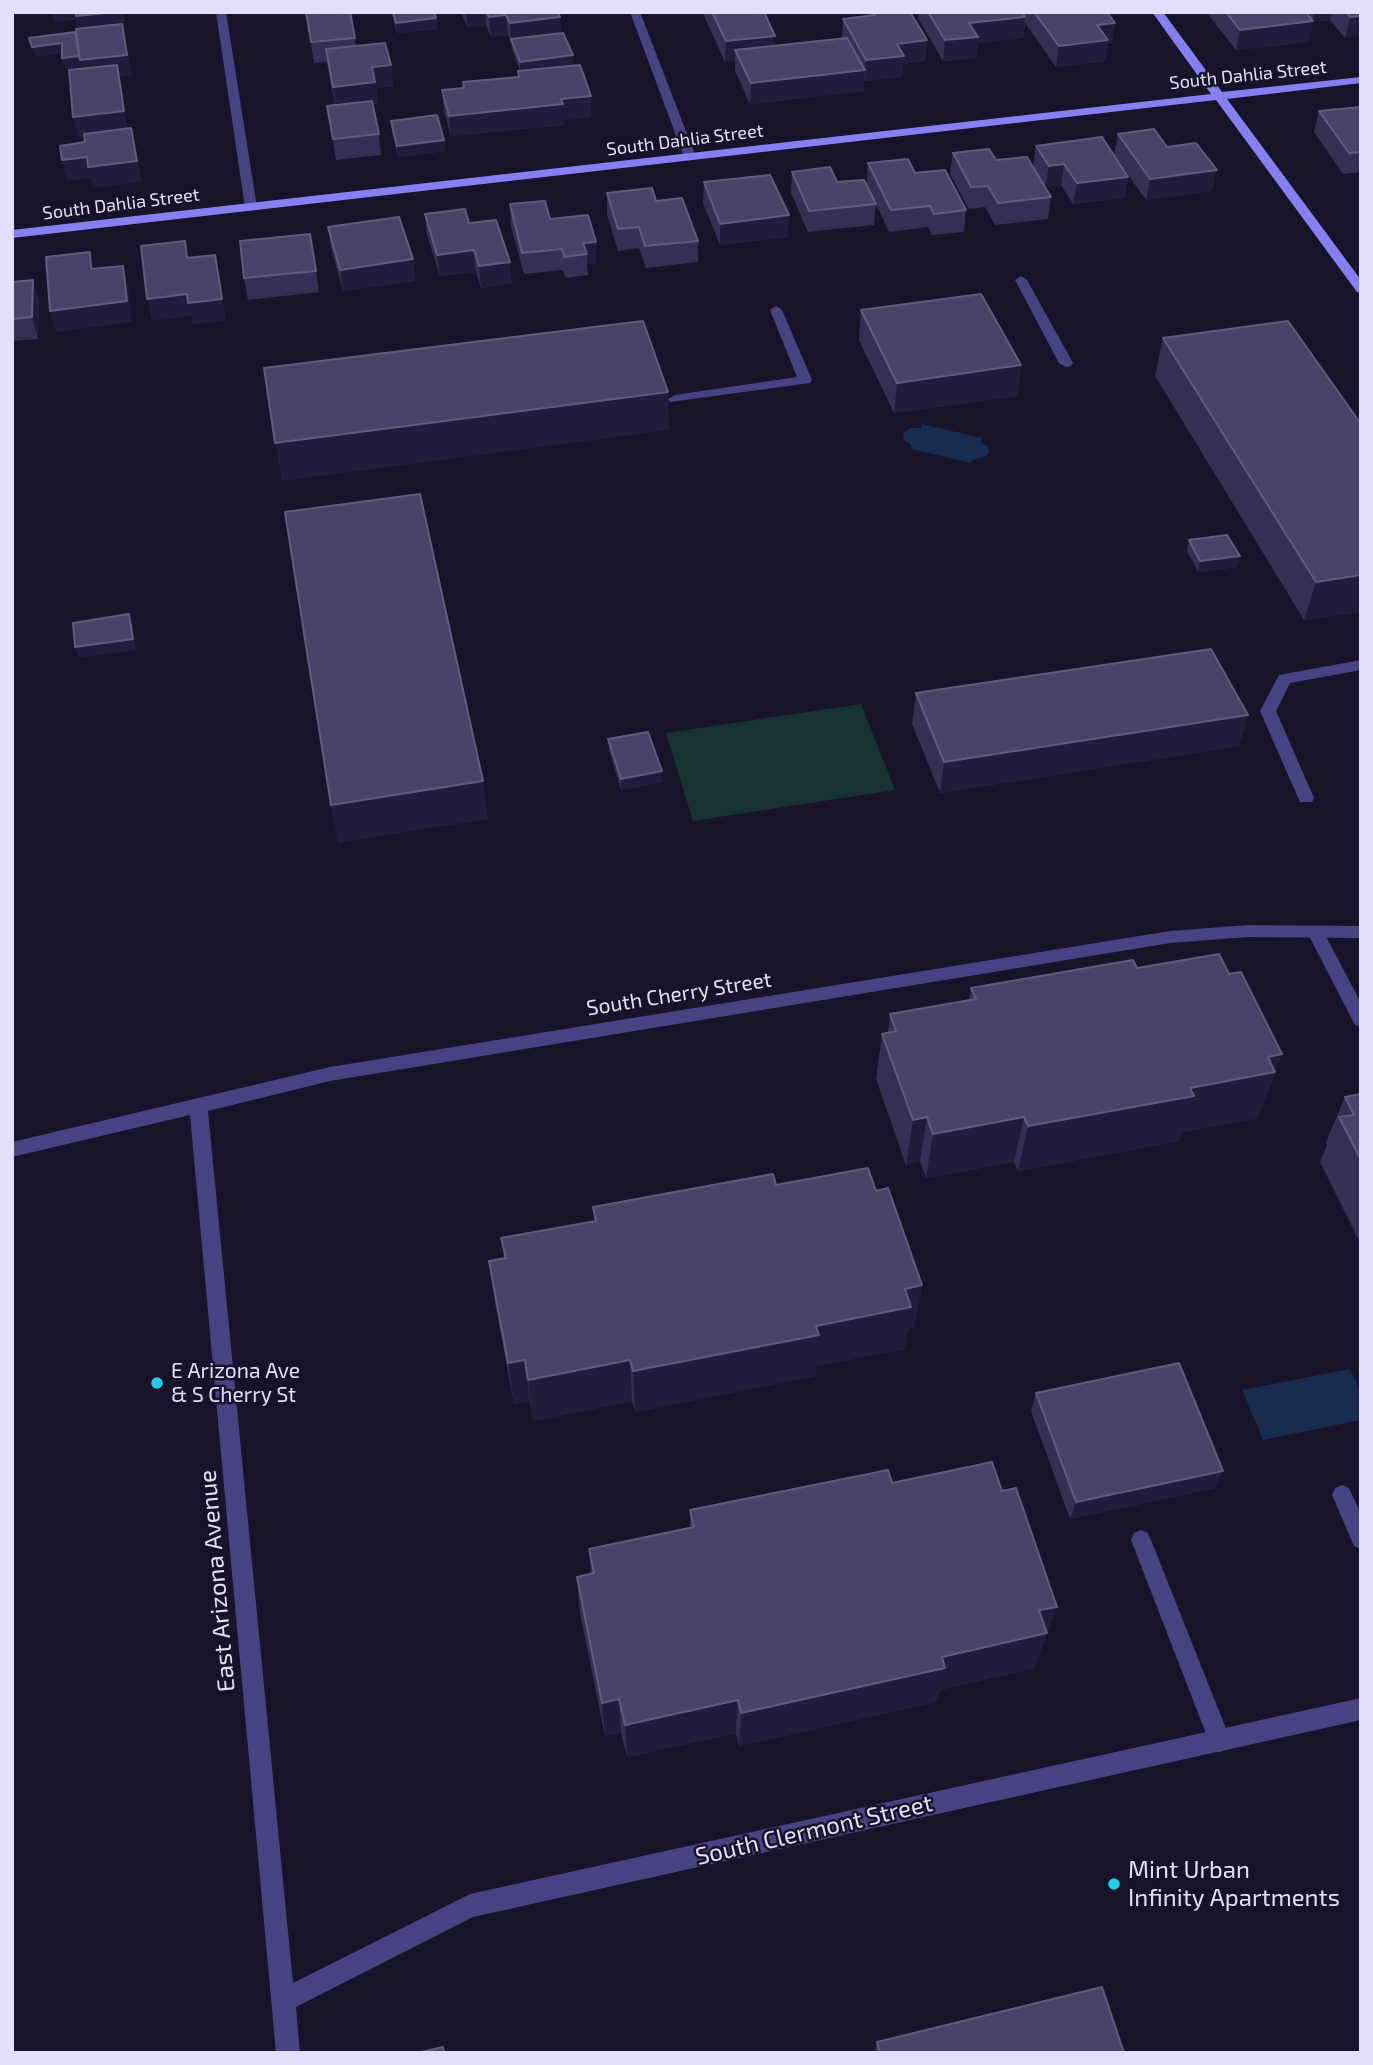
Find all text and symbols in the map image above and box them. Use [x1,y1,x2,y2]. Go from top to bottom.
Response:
street label: South Dahlia Street [1168,56,1328,94]
street label: South Dahlia Street [605,120,765,160]
street label: South Dahlia Street [41,184,201,224]
street label: South Cherry Street [585,967,773,1021]
place label: E Arizona Ave & S Cherry St [171,1358,300,1408]
marker: E Arizona Ave & S Cherry St [149,1375,165,1391]
street label: East Arizona Avenue [193,1469,241,1693]
street label: South Clermont Street [693,1789,935,1871]
place label: Mint Urban Infinity Apartments [1128,1856,1340,1912]
marker: Mint Urban Infinity Apartments [1106,1876,1122,1892]

